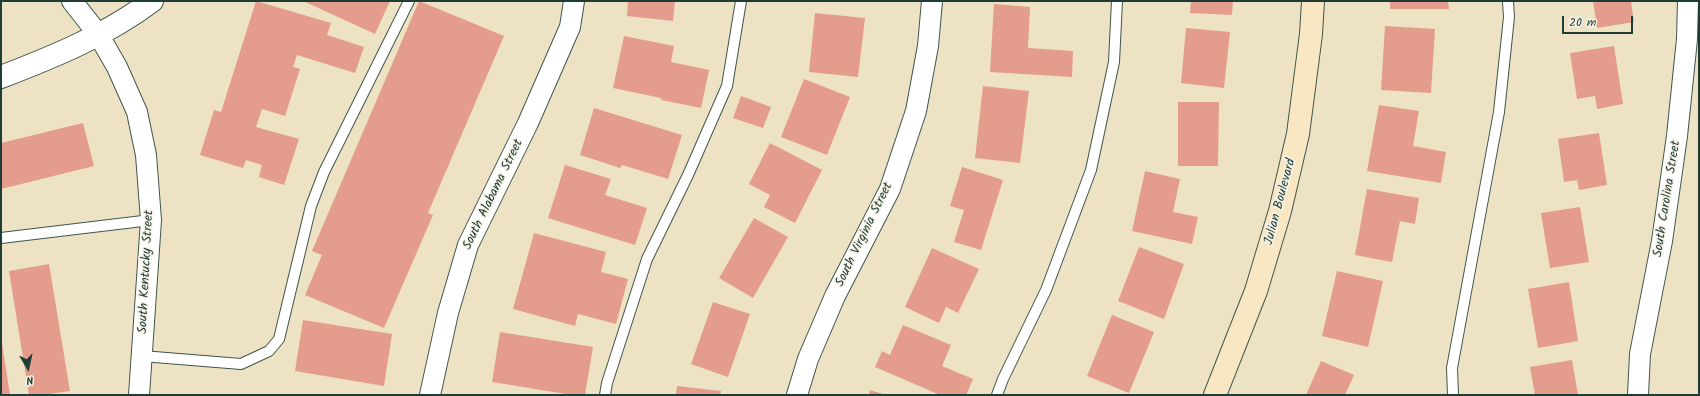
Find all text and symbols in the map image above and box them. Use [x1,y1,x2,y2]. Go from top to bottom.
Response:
scale bar [1564,8,1635,34]
text: 20 m [1569,13,1596,32]
street label: South Alabama Street [460,137,528,253]
street label: South Carolina Street [1651,140,1685,258]
street label: Julian Boulevard [1262,157,1300,247]
street label: South Virginia Street [833,180,897,290]
street label: South Kentucky Street [136,210,158,334]
north arrow [8,348,48,388]
text: N [25,370,35,389]

